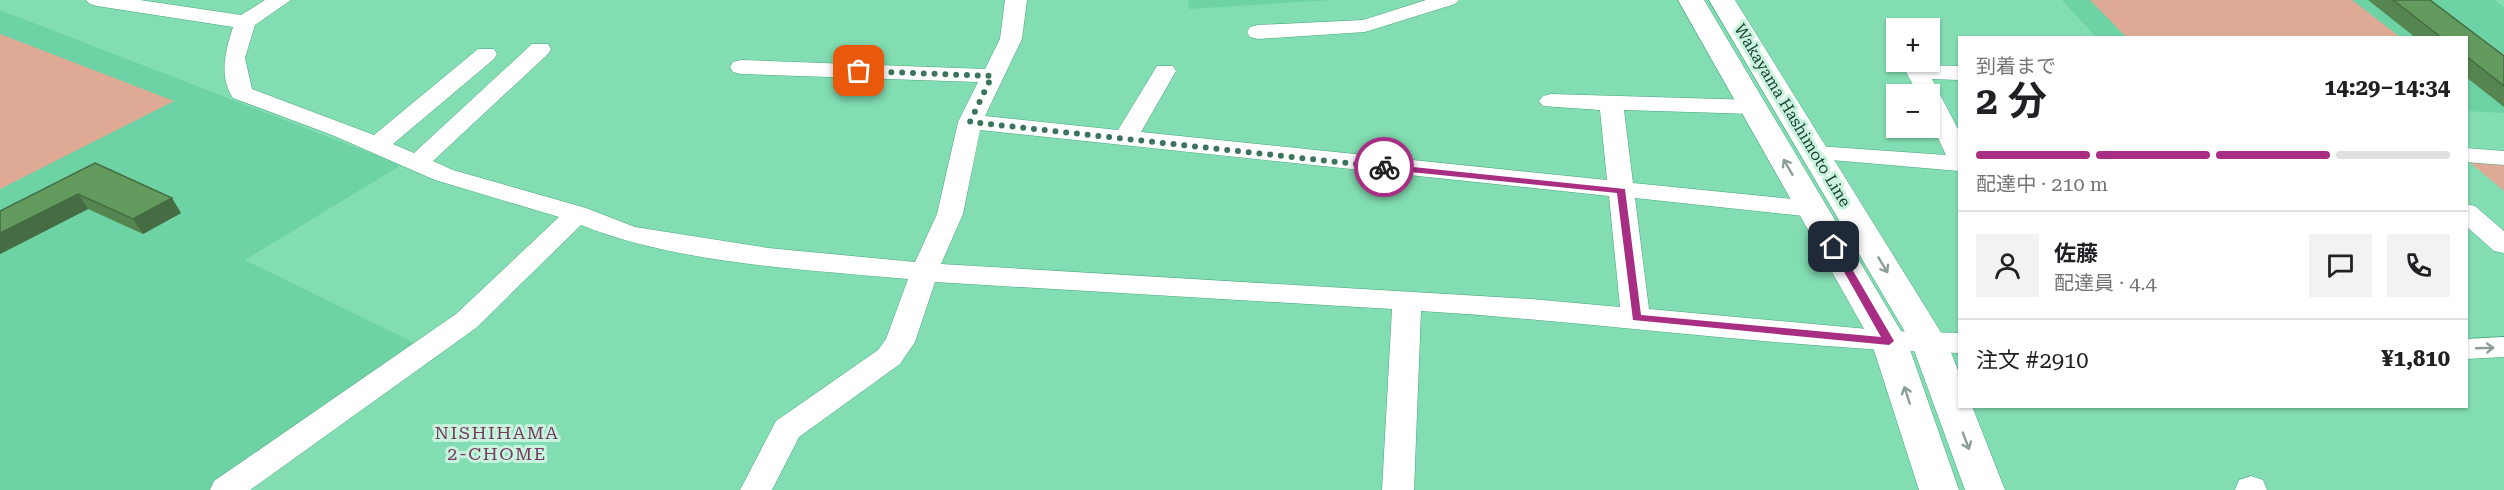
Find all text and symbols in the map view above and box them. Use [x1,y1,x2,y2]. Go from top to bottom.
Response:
map controls [1886,18,1940,138]
button: + [1886,18,1940,72]
street label: Wakayama Hashimoto Line [1730,20,1855,210]
pin [833,45,884,96]
icon: bag [842,54,875,87]
text: 到着まで [1976,54,2056,78]
text: 14:29–14:34 [2324,75,2450,100]
text: 2 分 [1976,78,2047,124]
button: − [1886,84,1940,138]
courier [1354,137,1414,197]
icon: bike [1368,151,1401,184]
one-way arrow [1782,158,1793,176]
text: 配達中 · 210 m [1976,172,2108,196]
pin [1808,221,1859,272]
icon: home [1817,230,1850,263]
button: person [1976,234,2039,297]
button: chat [2309,234,2372,297]
button: phone [2387,234,2450,297]
text: 佐藤 [2054,241,2098,266]
one-way arrow [1878,256,1890,273]
text: 配達員 · 4.4 [2054,271,2157,295]
one-way arrow [2475,342,2494,353]
text: ¥1,810 [2381,346,2450,371]
text: 注文 #2910 [1976,348,2089,373]
one-way arrow [1900,386,1911,405]
district label: NISHIHAMA 2-CHOME [435,422,559,464]
one-way arrow [1962,431,1973,450]

